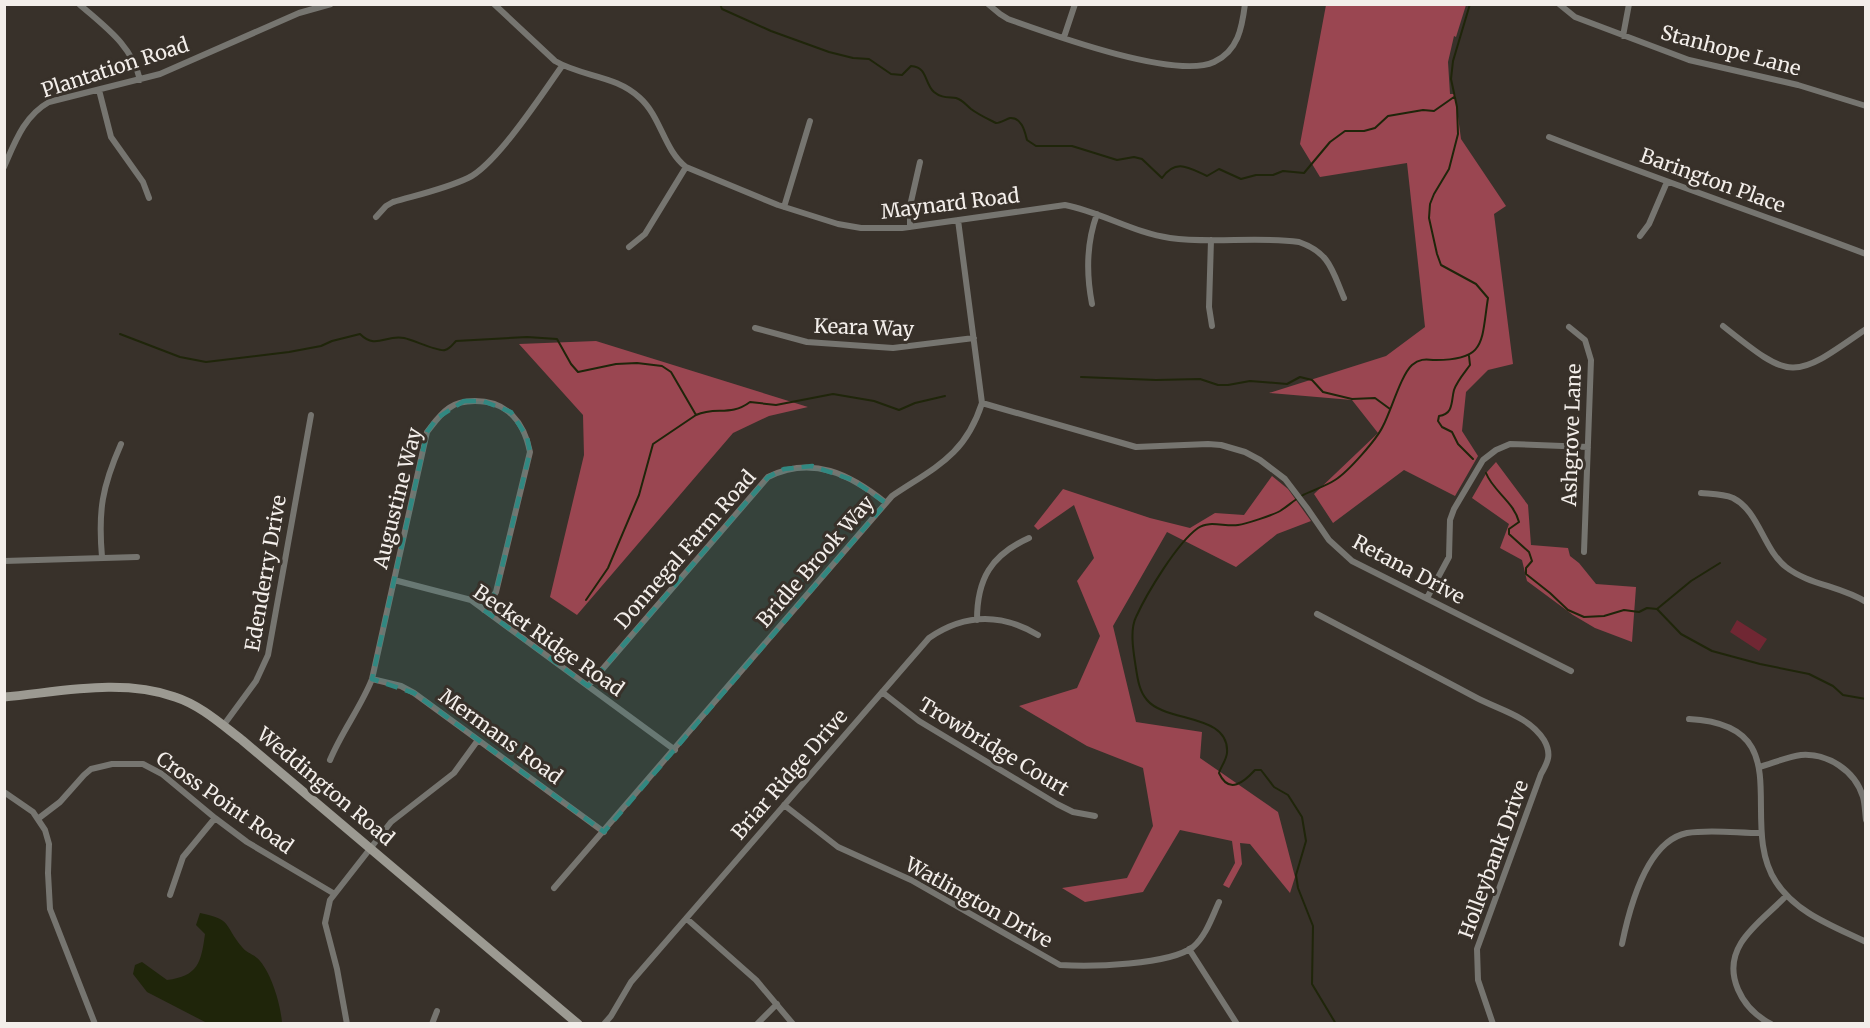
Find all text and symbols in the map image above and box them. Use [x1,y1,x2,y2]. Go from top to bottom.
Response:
street label: Stanhope Lane [1658,19,1804,81]
street label: Plantation Road [38,31,192,103]
street label: Barington Place [1637,142,1789,218]
street label: Maynard Road [879,182,1021,224]
street label: Keara Way [813,313,915,341]
street label: Ashgrove Lane [1556,363,1586,508]
street label: Augustine Way [367,425,427,572]
street label: Donnegal Farm Road [609,464,761,634]
street label: Bridle Brook Way [751,490,879,632]
street label: Edenderry Drive [239,493,291,653]
street label: Retana Drive [1349,529,1469,609]
street label: Becket Ridge Road [469,579,629,701]
street label: Mermans Road [435,683,567,789]
street label: Trowbridge Court [914,691,1074,801]
street label: Briar Ridge Drive [726,704,852,844]
street label: Weddington Road [252,721,400,851]
street label: Cross Point Road [152,745,298,859]
street label: Holleybank Drive [1453,776,1533,942]
street label: Watlington Drive [900,851,1057,953]

